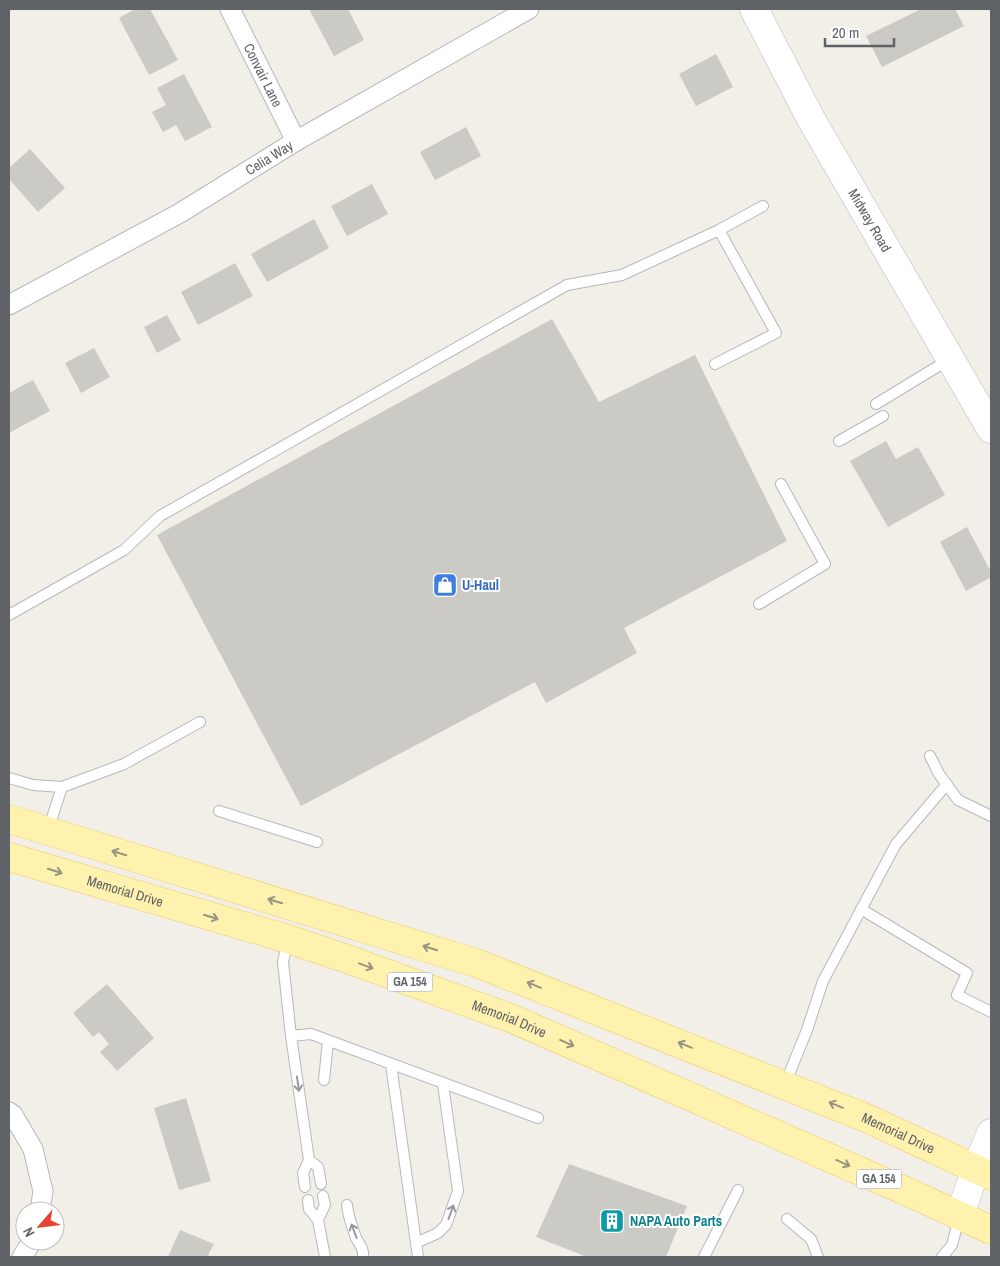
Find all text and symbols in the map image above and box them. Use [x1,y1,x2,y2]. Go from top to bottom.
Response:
scale bar [825,15,894,47]
text: 20 m [832,22,859,43]
street label: Convair Lane [240,40,287,110]
street label: Celia Way [242,136,296,179]
street label: Midway Road [844,185,895,255]
shop icon: U-Haul [432,572,458,598]
place label: U-Haul [462,576,499,594]
one-way arrow [112,847,128,857]
one-way arrow [47,866,63,876]
street label: Memorial Drive [85,871,165,911]
one-way arrow [267,895,283,905]
one-way arrow [203,912,219,922]
one-way arrow [422,943,438,953]
one-way arrow [358,962,373,971]
road number: GA 154 [388,972,432,992]
one-way arrow [527,980,542,990]
street label: Memorial Drive [470,996,549,1042]
one-way arrow [559,1038,574,1048]
one-way arrow [678,1040,693,1050]
one-way arrow [293,1076,303,1092]
one-way arrow [829,1100,844,1110]
street label: Memorial Drive [859,1108,938,1158]
one-way arrow [835,1159,850,1169]
road number: GA 154 [856,1170,902,1188]
north arrow [15,1201,65,1251]
one-way arrow [447,1205,456,1220]
building icon: NAPA Auto Parts [599,1208,625,1234]
place label: NAPA Auto Parts [630,1212,722,1230]
text: N [19,1224,38,1240]
one-way arrow [349,1224,358,1240]

